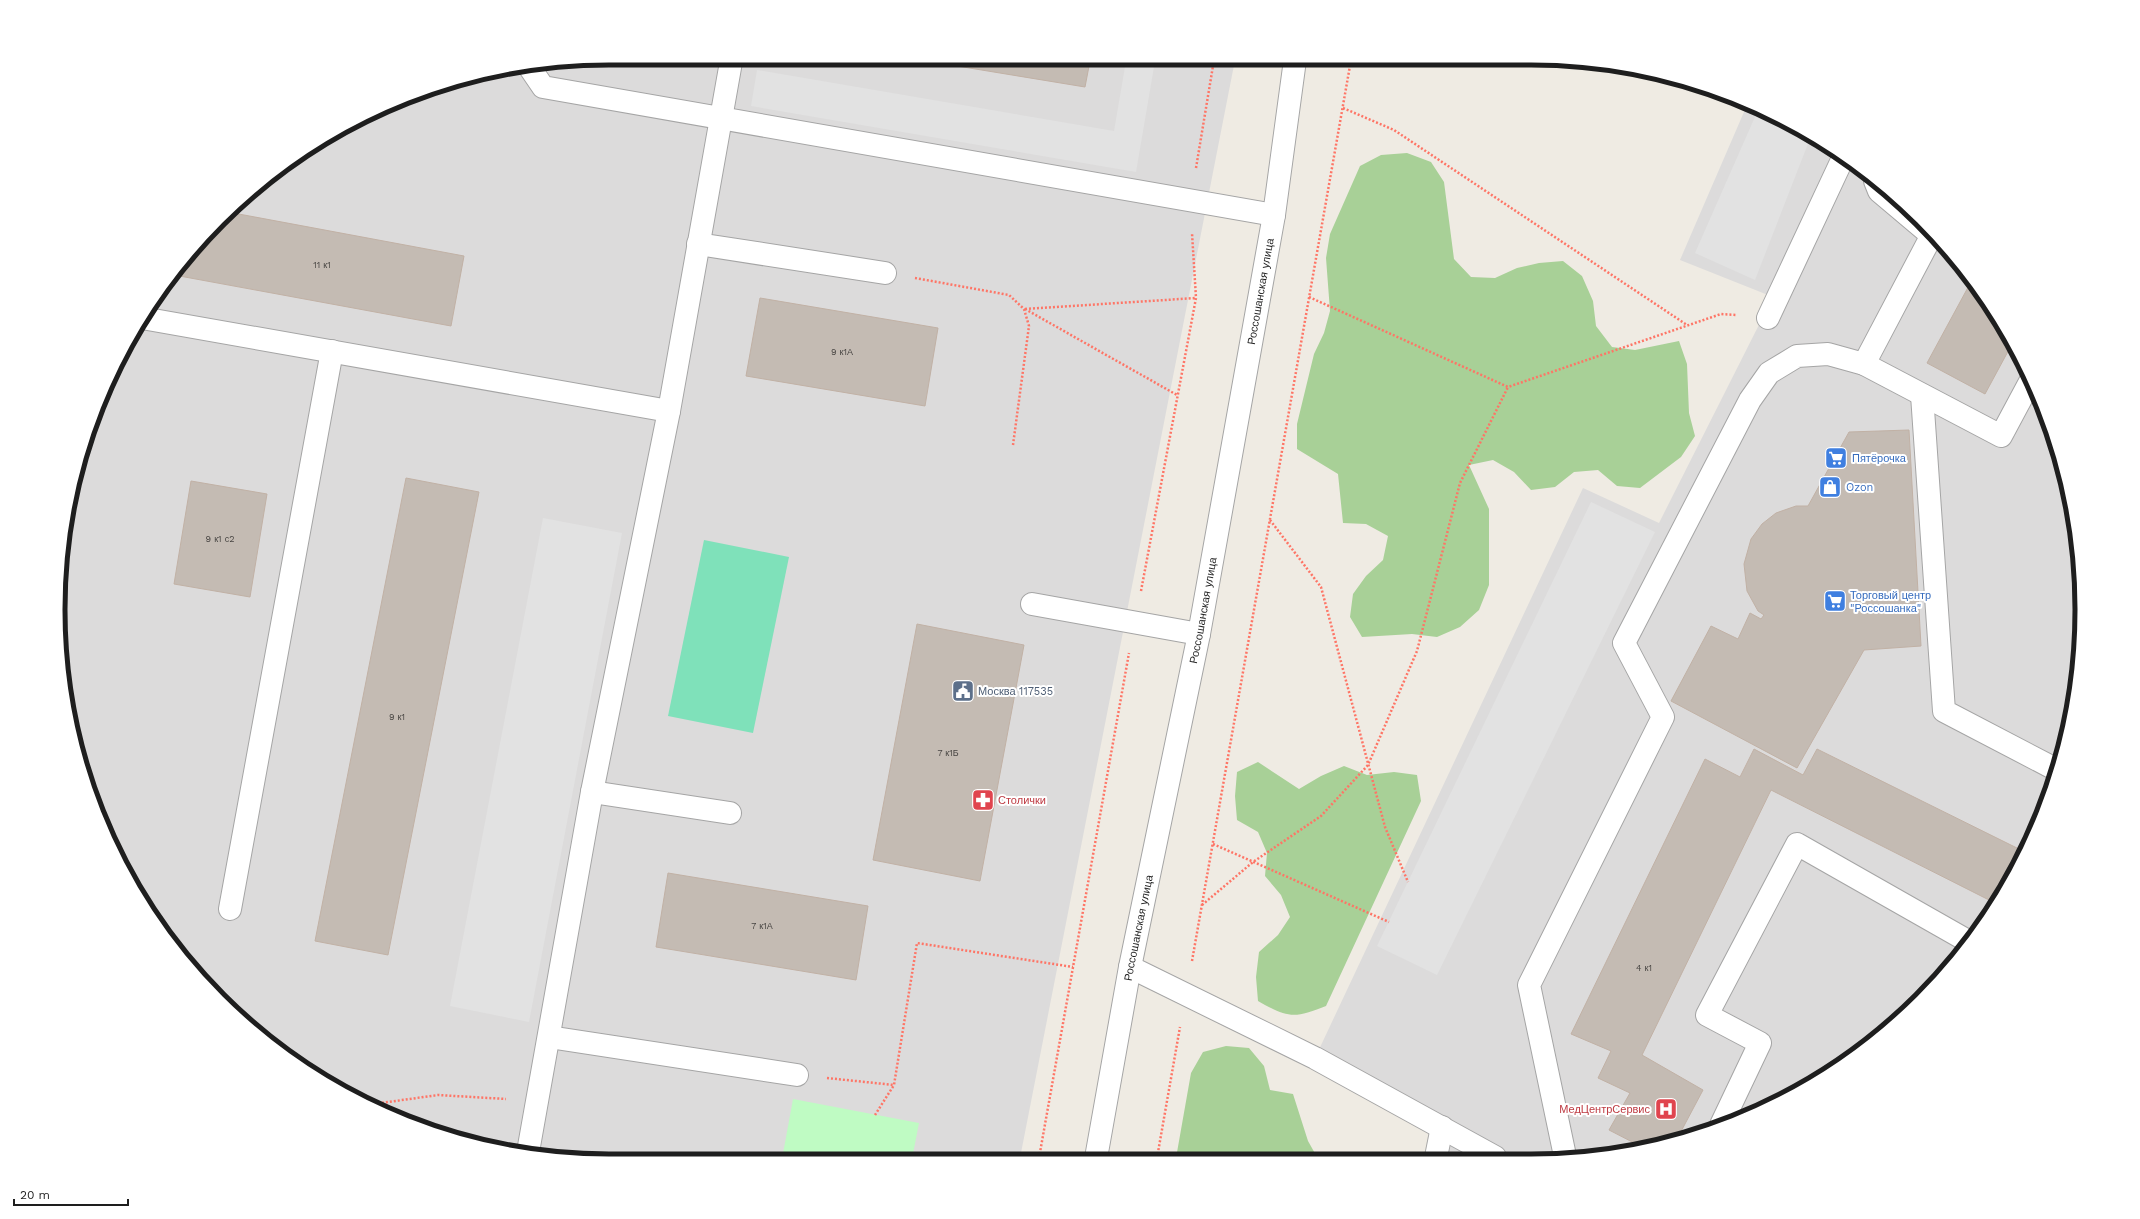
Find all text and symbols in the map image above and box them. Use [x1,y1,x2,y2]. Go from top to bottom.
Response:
street label: Россошанская улица [1244,236,1276,346]
house number: 11 к1 [313,260,331,270]
house number: 9 к1А [831,347,853,357]
supermarket icon: Пятёрочка [1823,445,1849,471]
place label: Пятёрочка [1852,452,1907,465]
shop icon: Ozon [1817,474,1843,500]
place label: Ozon [1846,481,1873,494]
house number: 9 к1 с2 [206,534,234,544]
street label: Россошанская улица [1187,555,1219,665]
supermarket icon: Торговый центр "Россошанка" [1822,588,1848,614]
place label: Торговый центр "Россошанка" [1850,589,1931,615]
public building icon: Москва 117535 [950,678,976,704]
place label: Москва 117535 [978,685,1053,698]
house number: 9 к1 [389,712,405,722]
house number: 7 к1Б [937,748,959,758]
pharmacy icon: Столички [970,787,996,813]
place label: Столички [998,794,1046,807]
street label: Россошанская улица [1121,873,1156,982]
house number: 7 к1А [751,921,773,931]
house number: 4 к1 [1636,963,1652,973]
hospital icon: МедЦентрСервис [1653,1096,1679,1122]
place label: МедЦентрСервис [1559,1103,1650,1116]
scale bar [14,1181,128,1207]
text: 20 m [20,1188,50,1202]

